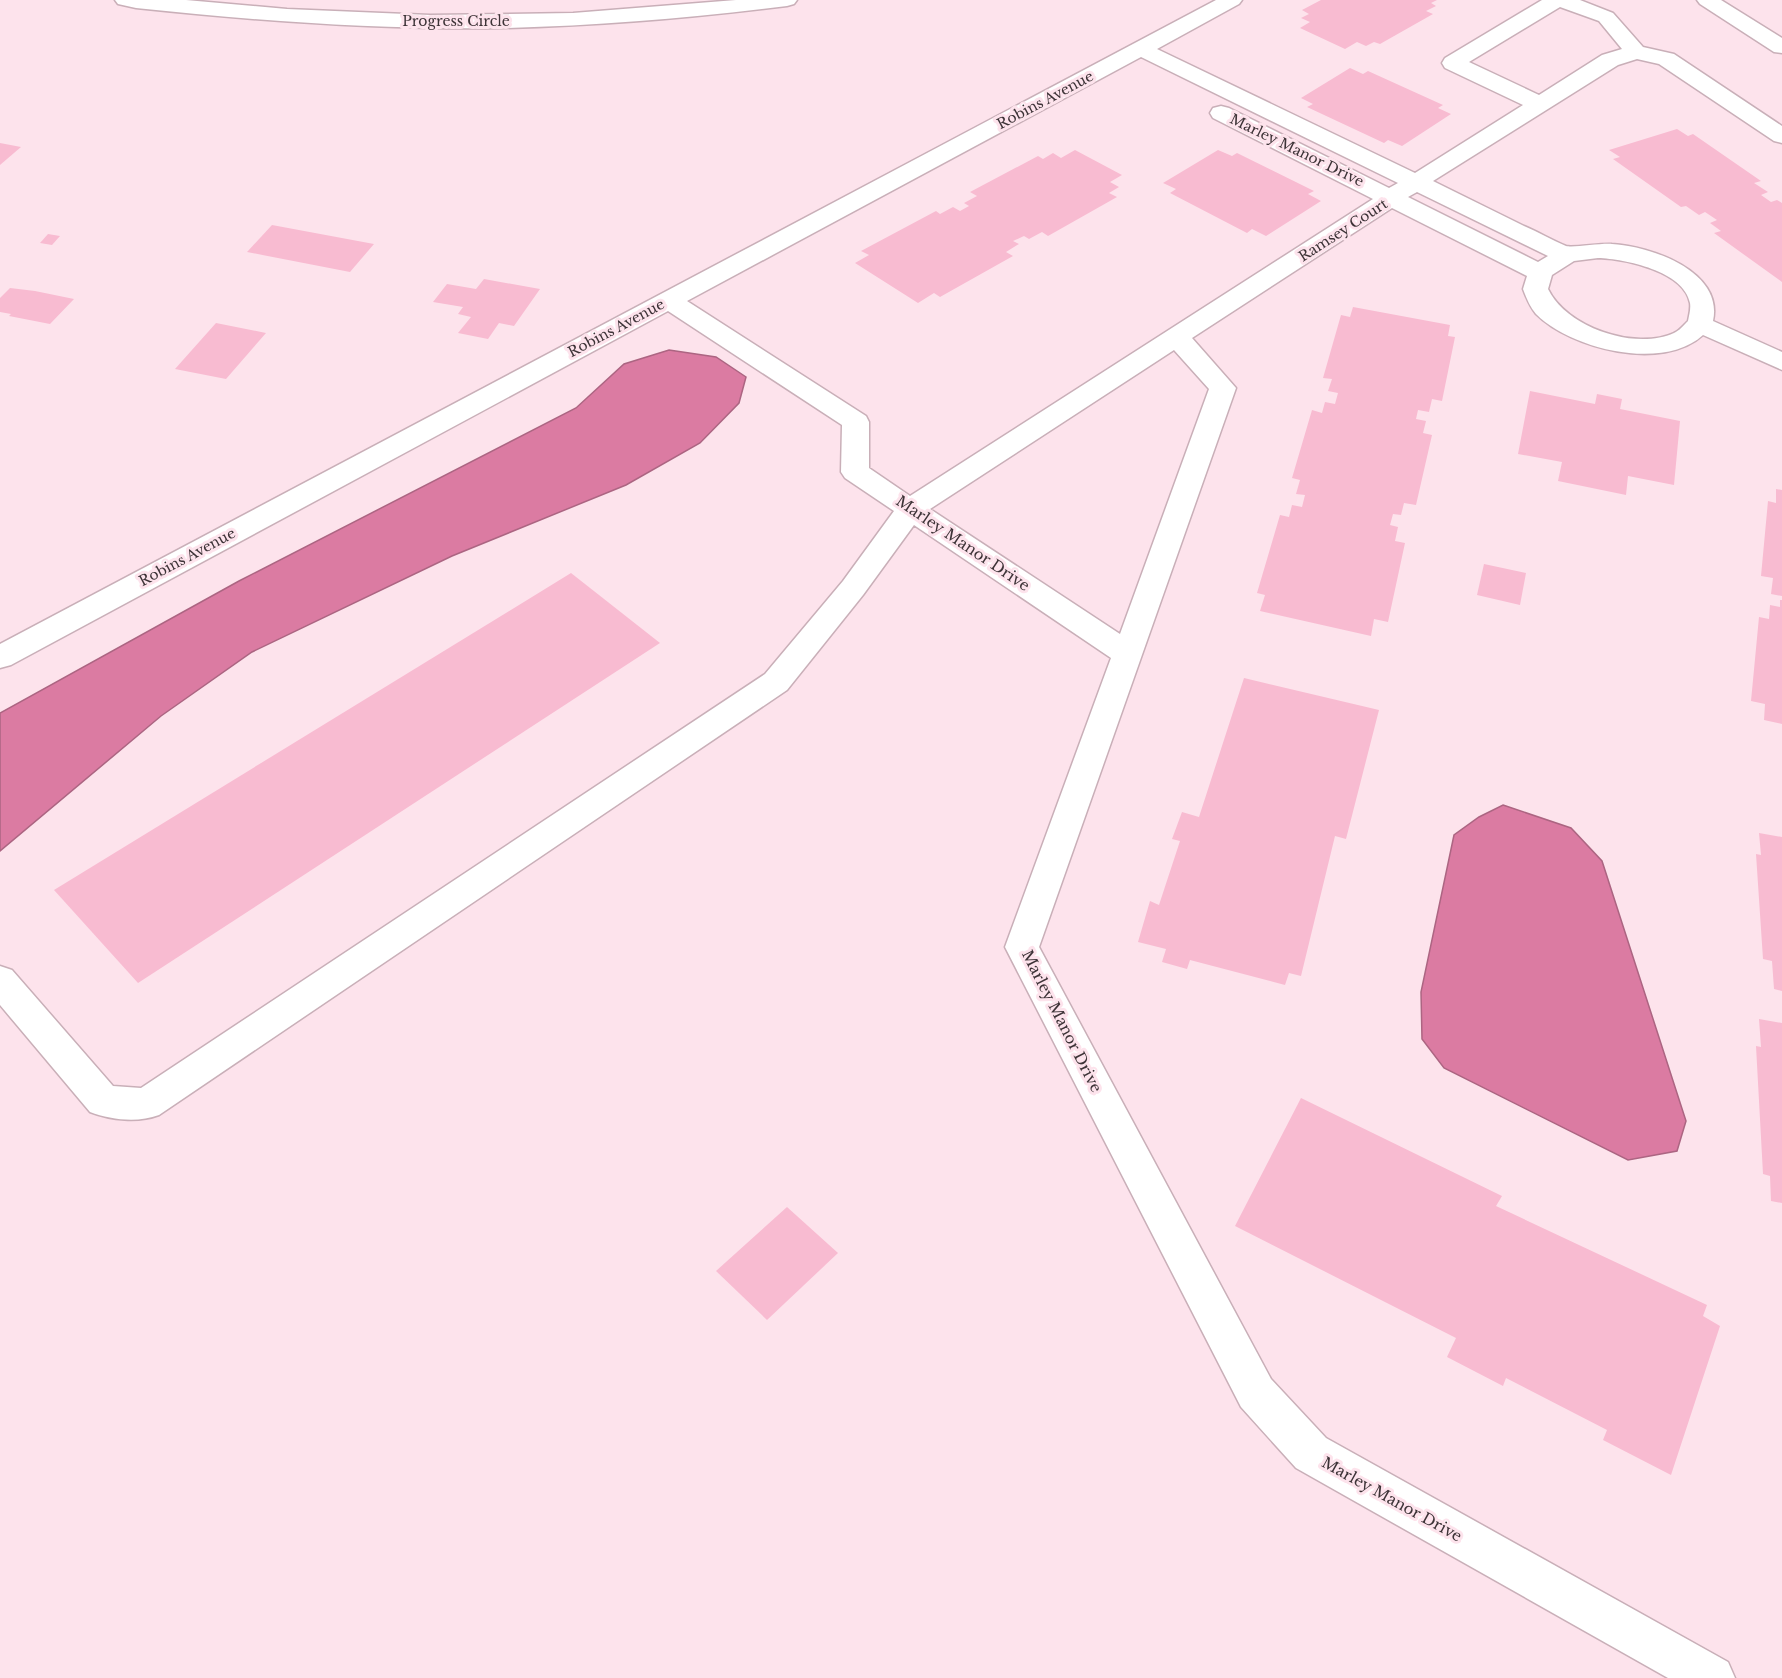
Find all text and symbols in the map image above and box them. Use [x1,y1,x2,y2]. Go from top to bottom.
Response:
street label: Progress Circle [402,12,510,30]
street label: Robins Avenue [994,67,1096,133]
street label: Marley Manor Drive [1227,110,1367,190]
street label: Ramsey Court [1295,194,1391,265]
street label: Robins Avenue [565,295,667,361]
street label: Marley Manor Drive [892,491,1034,595]
street label: Robins Avenue [136,524,238,590]
street label: Marley Manor Drive [1018,947,1106,1095]
street label: Marley Manor Drive [1319,1453,1465,1545]

